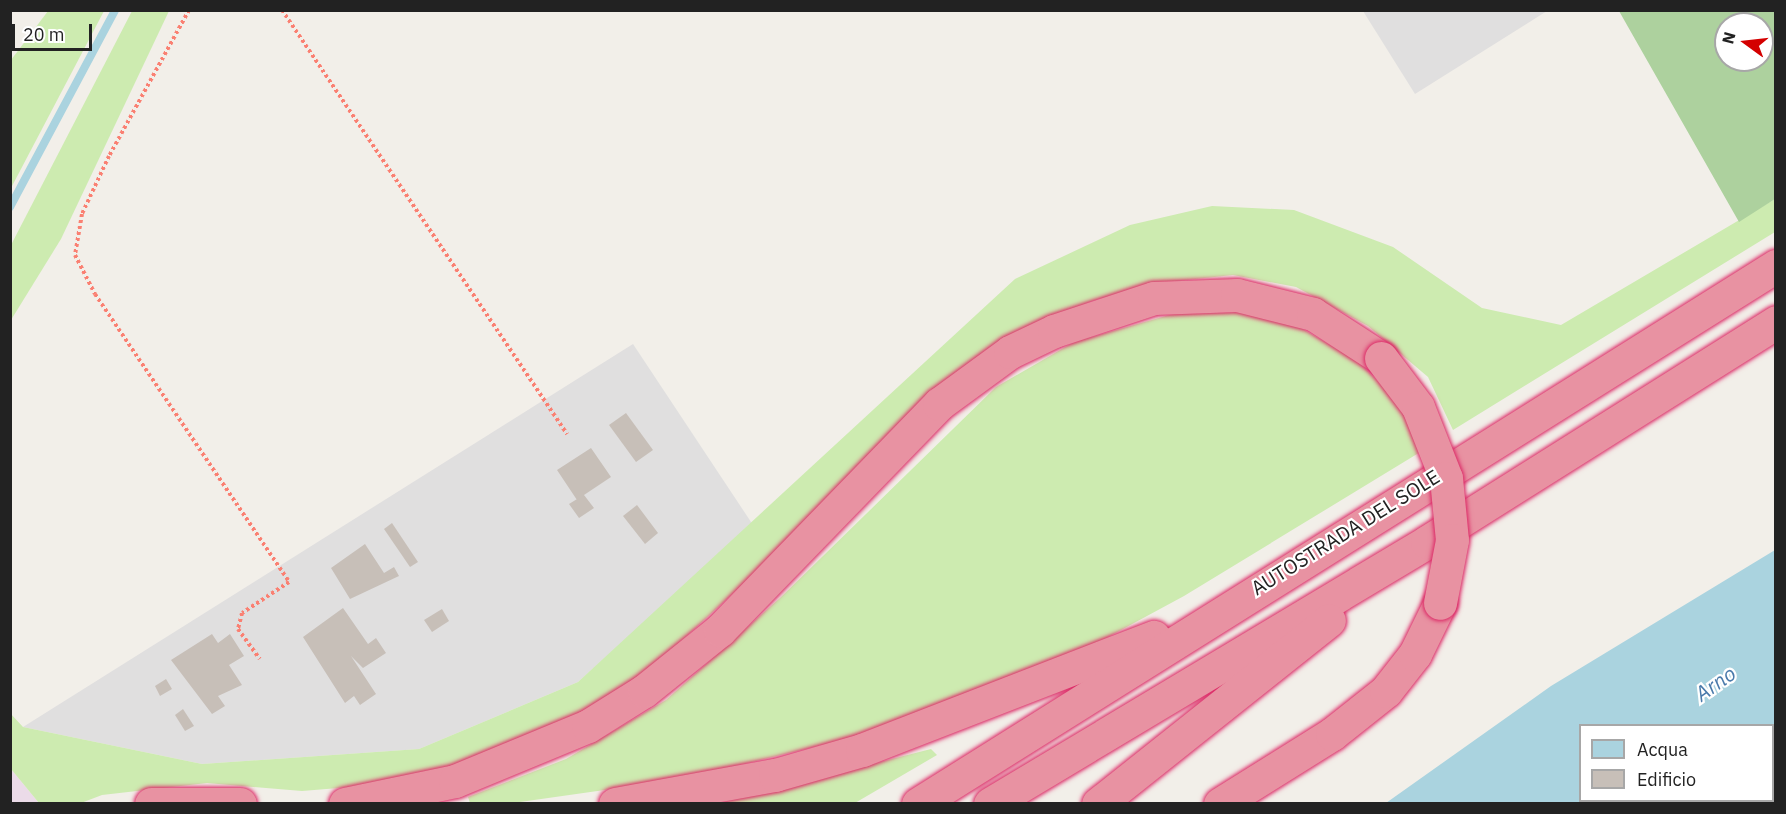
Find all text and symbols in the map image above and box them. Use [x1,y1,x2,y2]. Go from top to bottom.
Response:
scale bar [15,12,94,50]
north arrow [1714,12,1774,72]
text: 20 m [23,23,65,46]
text: N [1717,30,1740,46]
street label: AUTOSTRADA DEL SOLE [1246,464,1444,600]
water label: Arno [1690,660,1740,706]
legend [1579,724,1774,802]
text: Acqua [1637,738,1688,761]
text: Edificio [1637,768,1696,791]

